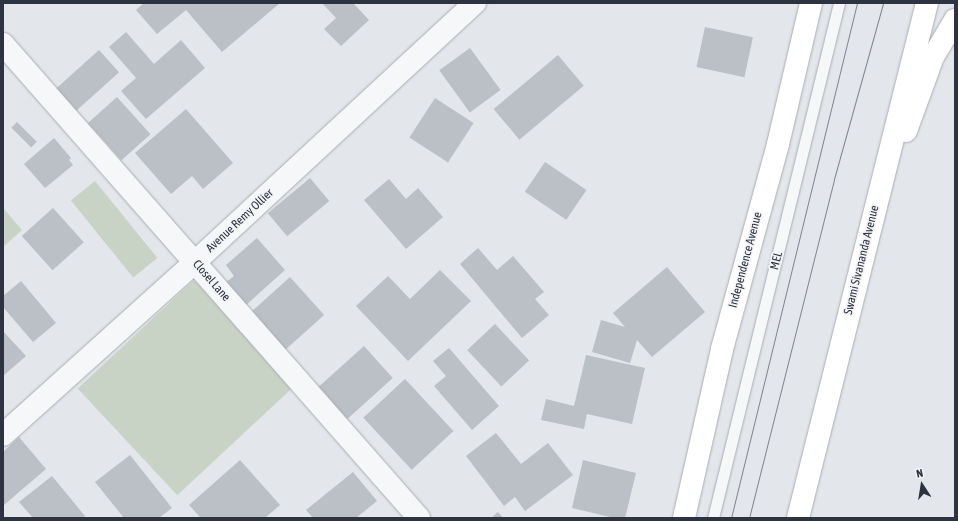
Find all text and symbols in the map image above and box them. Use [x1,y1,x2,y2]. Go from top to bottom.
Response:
street label: Avenue Remy Ollier [203,186,277,256]
street label: Swami Sivananda Avenue [841,204,883,316]
street label: Independence Avenue [726,210,766,310]
street label: MEL [768,251,786,271]
street label: Closel Lane [189,257,233,305]
north arrow [902,465,942,505]
text: N [915,467,924,480]

